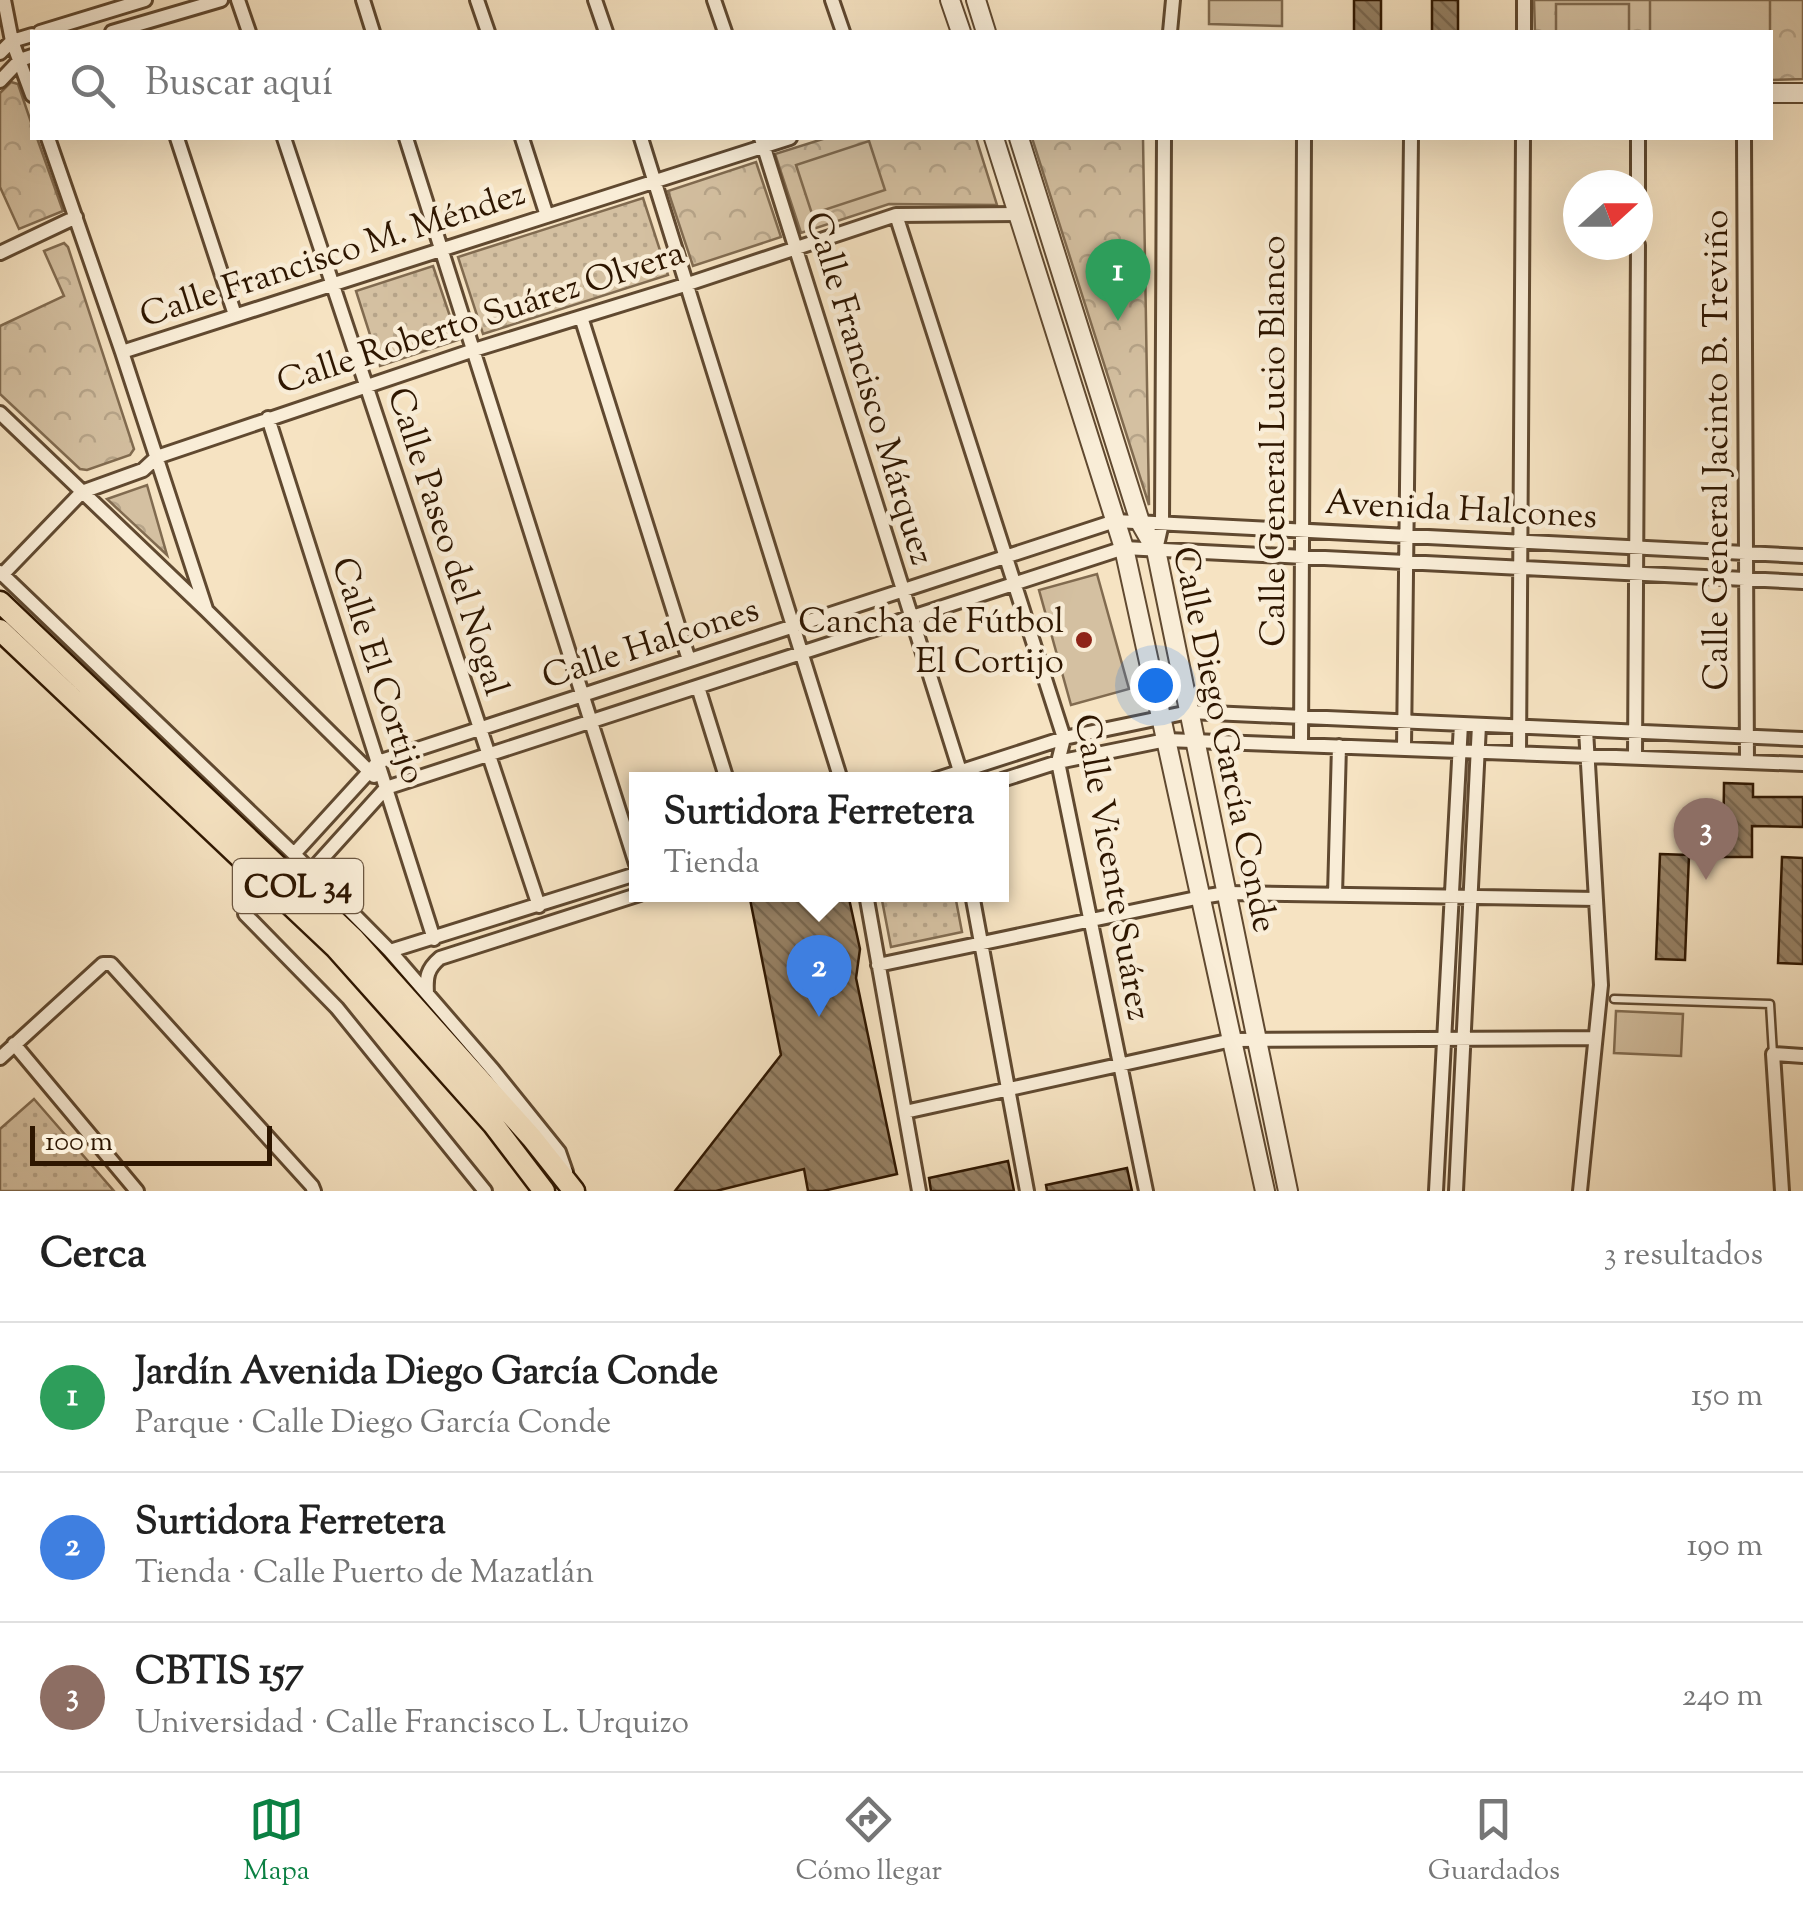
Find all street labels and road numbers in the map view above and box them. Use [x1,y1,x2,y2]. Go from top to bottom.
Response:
street label: Calle Francisco M. Méndez [134,170,533,343]
street label: Calle Francisco Márquez [790,206,946,572]
street label: Calle General Jacinto B. Treviño [1693,210,1744,690]
street label: Calle Roberto Suárez Olvera [271,229,691,409]
street label: Calle General Lucio Blanco [1250,235,1301,647]
street label: Calle Paseo del Nogal [372,381,520,703]
street label: Avenida Halcones [1323,479,1598,544]
street label: Calle Diego García Conde [1157,542,1288,937]
street label: Calle El Cortijo [316,551,437,791]
street label: Calle Halcones [536,586,766,704]
street label: Calle Vicente Suárez [1059,710,1163,1025]
road number: COL 34 [233,859,363,913]

